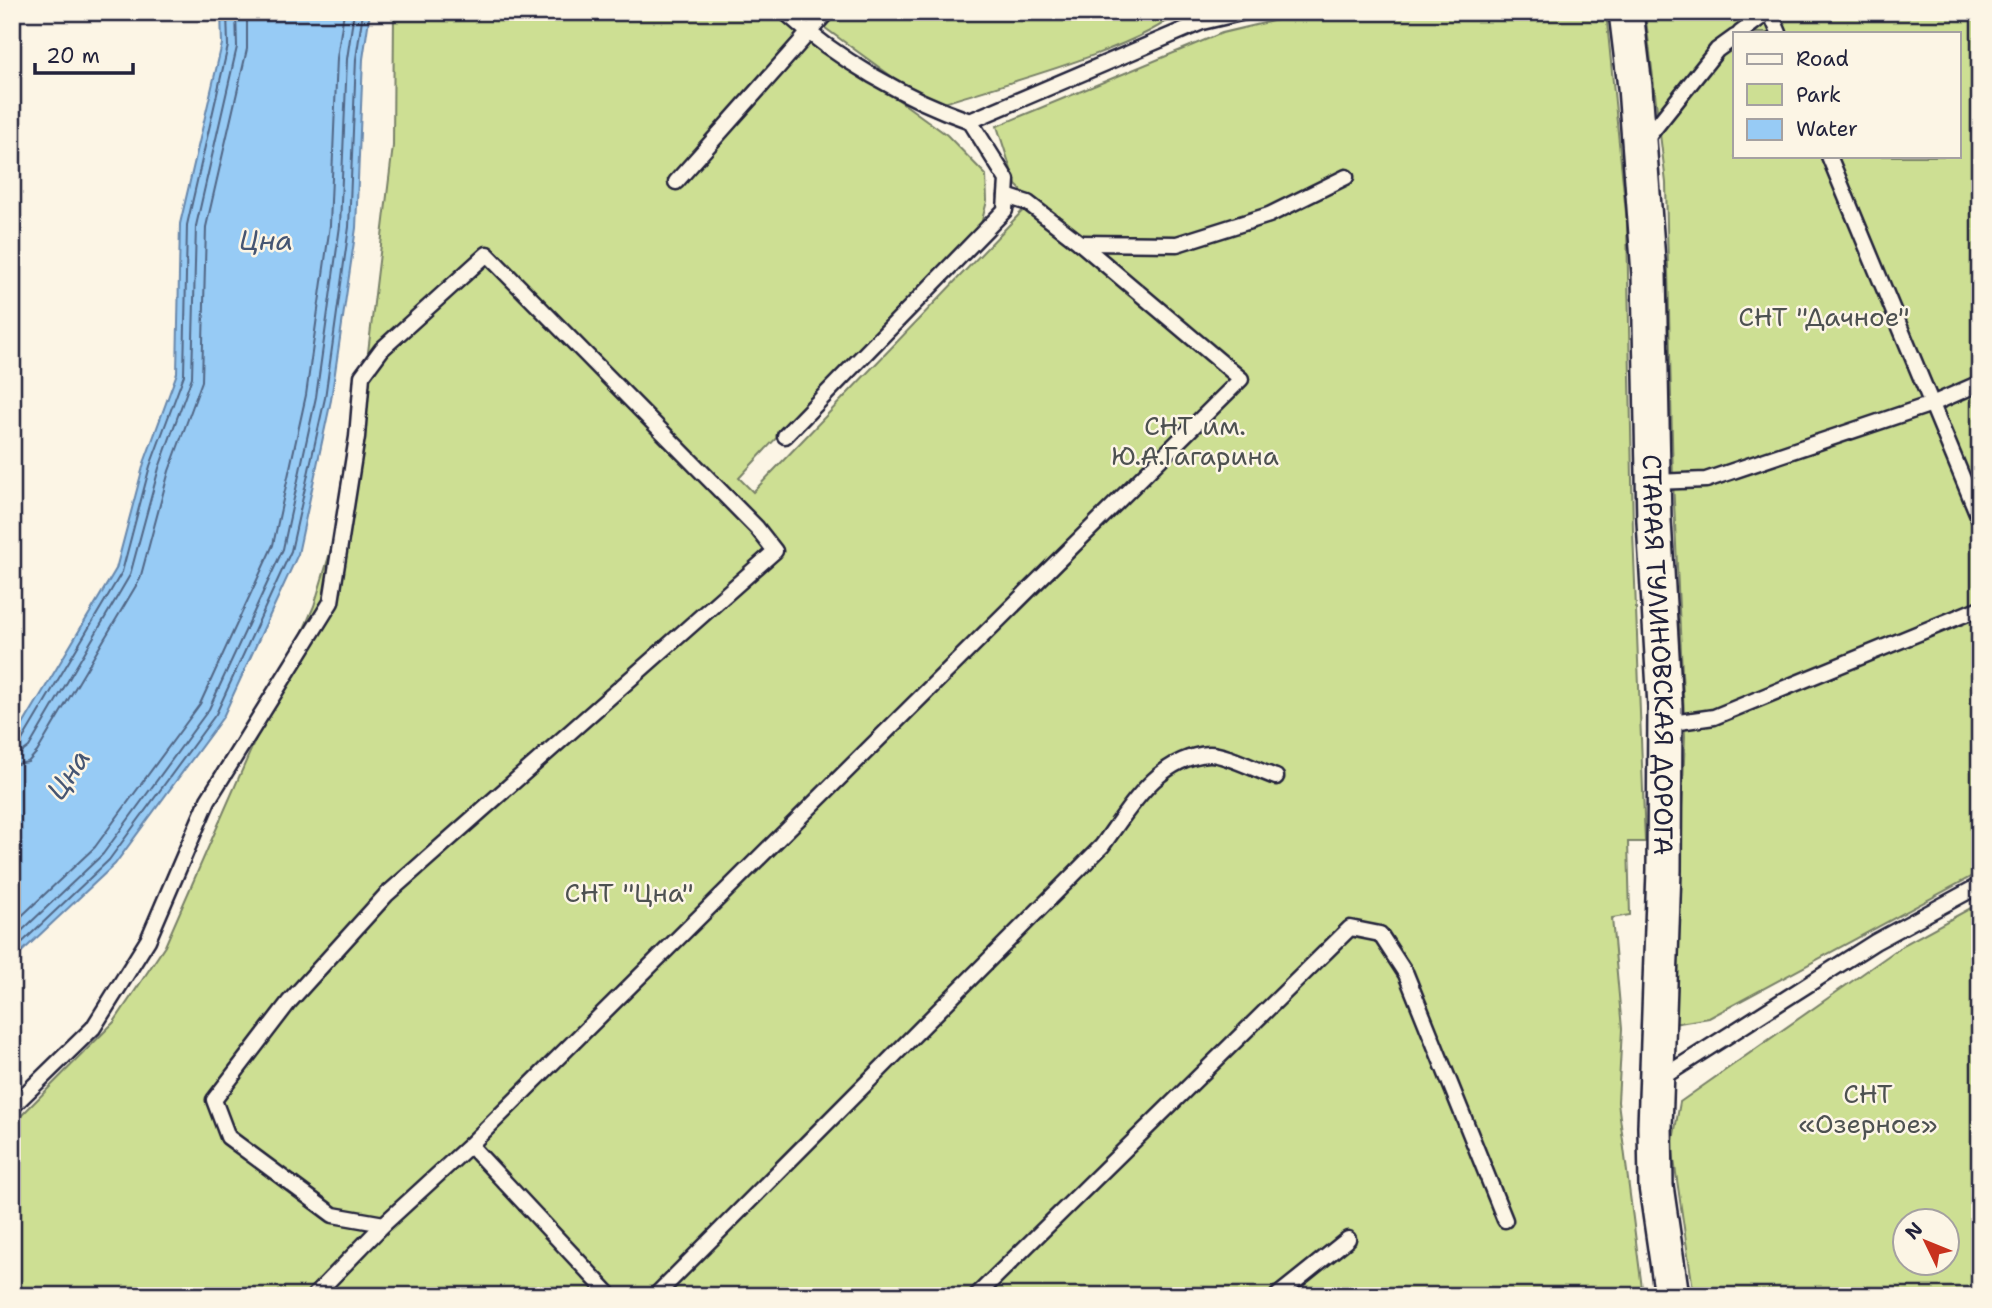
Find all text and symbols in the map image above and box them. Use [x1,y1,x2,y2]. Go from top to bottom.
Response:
scale bar [35,32,133,76]
legend [1733,32,1960,158]
text: 20 m [46,42,100,70]
text: Road [1796,45,1849,73]
text: Park [1796,81,1841,109]
text: Water [1796,115,1858,143]
water label: Цна [239,221,293,259]
park label: СНТ "Дачное" [1738,299,1910,334]
park label: СНТ им. Ю.А.Гагарина [1111,408,1279,473]
street label: СТАРАЯ ТУЛИНОВСКАЯ ДОРОГА [1635,454,1683,856]
water label: Цна [37,741,99,807]
park label: СНТ "Цна" [565,875,693,910]
park label: СНТ «Озерное» [1799,1076,1938,1141]
north arrow [1890,1206,1960,1276]
text: N [1900,1217,1928,1245]

